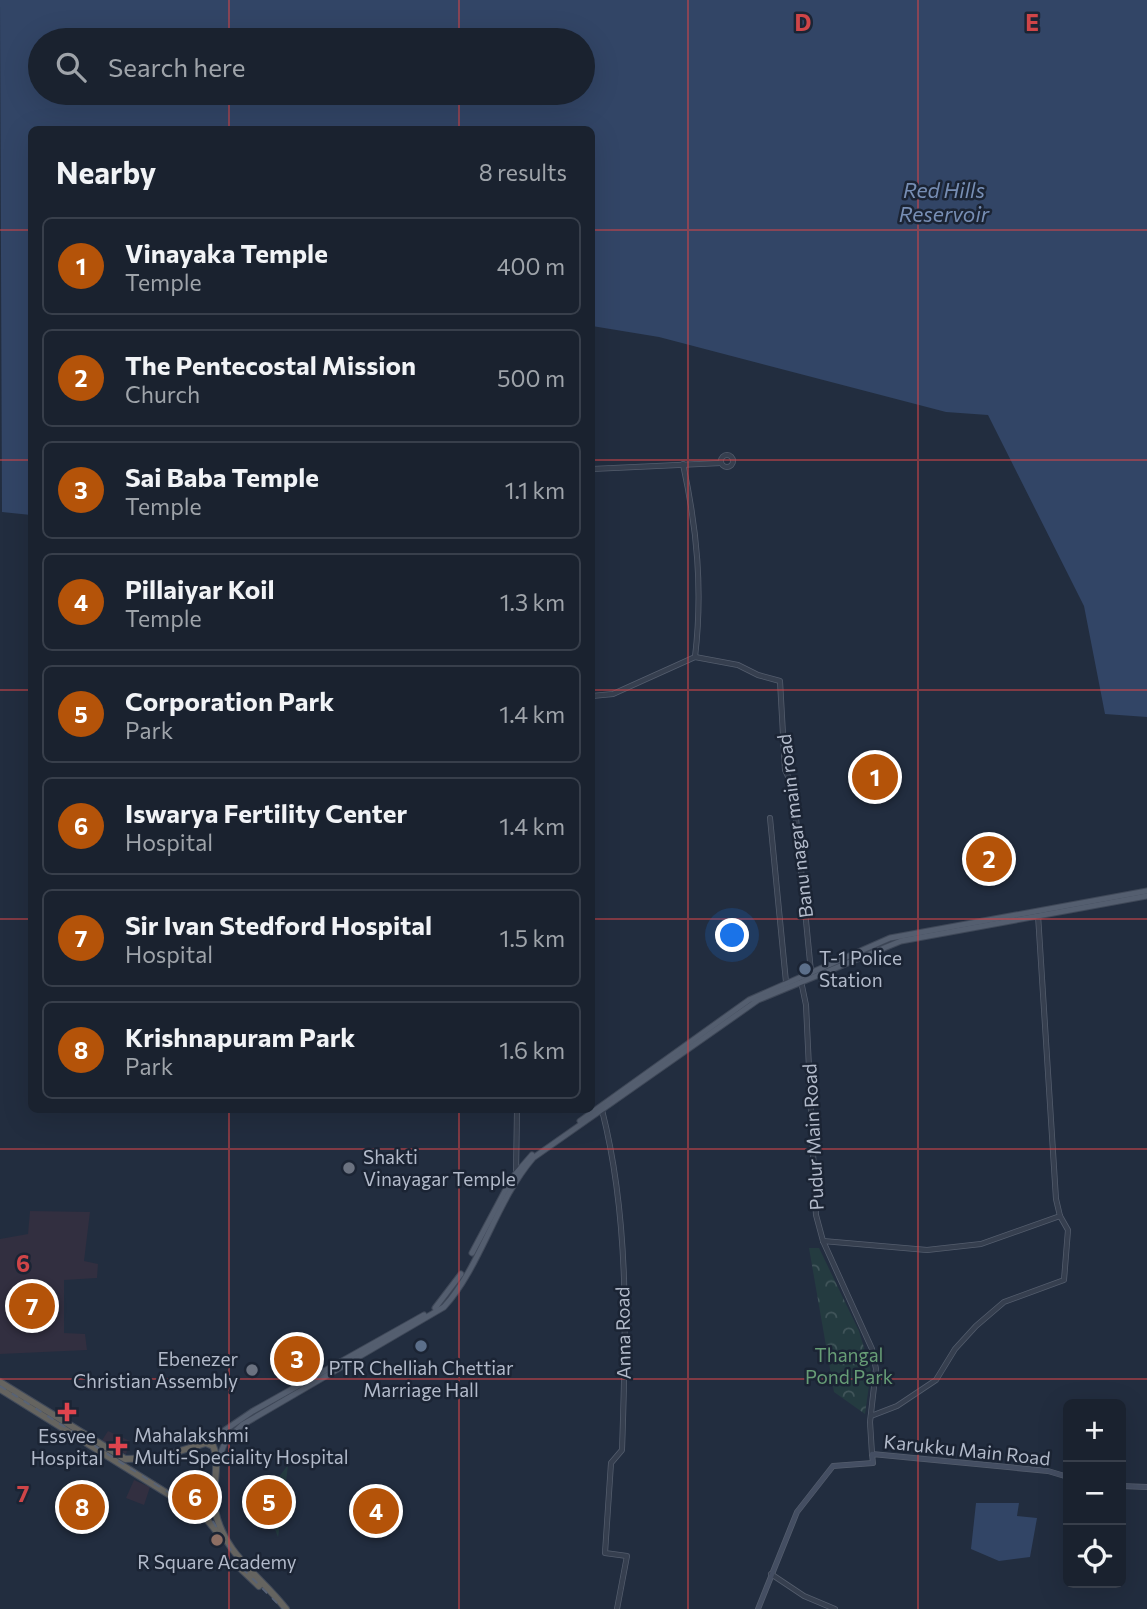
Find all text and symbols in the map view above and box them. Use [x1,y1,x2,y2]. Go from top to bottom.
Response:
text: D [795,8,812,36]
text: E [1025,8,1039,36]
search box [28,28,595,105]
icon: search [52,48,90,86]
text: Search here [108,51,246,82]
text: Nearby [56,153,156,190]
text: 8 results [479,158,567,186]
water label: Red Hills Reservoir [899,177,990,226]
text: Vinayaka Temple [125,237,328,268]
text: 1 [76,252,86,280]
text: 400 m [497,252,565,280]
text: Temple [125,268,202,296]
text: The Pentecostal Mission [125,349,416,380]
text: 2 [74,364,88,392]
text: 500 m [497,364,565,392]
text: Church [125,380,200,408]
text: Sai Baba Temple [125,461,319,492]
text: 3 [74,476,88,504]
text: 1.1 km [505,476,565,504]
text: Temple [125,492,202,520]
text: Pillaiyar Koil [125,573,275,604]
text: 4 [74,588,88,616]
text: 1.3 km [500,588,565,616]
text: Temple [125,604,202,632]
text: Corporation Park [125,685,334,716]
text: 5 [74,700,88,728]
text: 1.4 km [499,700,565,728]
text: Park [125,716,173,744]
street label: Banu nagar main road [772,733,817,919]
pin: 1 [852,751,898,803]
text: Iswarya Fertility Center [125,797,407,828]
text: 6 [74,812,88,840]
text: 1.4 km [499,812,565,840]
text: Hospital [125,828,213,856]
pin: 2 [966,833,1012,885]
text: Sir Ivan Stedford Hospital [125,909,432,940]
your location [715,918,749,952]
text: 7 [75,924,87,952]
text: 1.5 km [500,924,565,952]
text: Hospital [125,940,213,968]
place label: T-1 Police Station [819,946,902,991]
marker: T-1 Police Station [797,961,813,977]
text: Krishnapuram Park [125,1021,355,1052]
text: 8 [74,1036,88,1064]
text: 1.6 km [499,1036,565,1064]
text: Park [125,1052,173,1080]
street label: Pudur Main Road [797,1063,828,1211]
place label: Shakti Vinayagar Temple [363,1145,516,1190]
marker: Shakti Vinayagar Temple [341,1160,357,1176]
text: 6 [16,1249,30,1277]
pin: 7 [9,1280,55,1332]
street label: Anna Road [610,1286,635,1380]
pin: 3 [274,1333,320,1385]
marker: PTR Chelliah Chettiar Marriage Hall [413,1338,429,1354]
park label: Thangal Pond Park [805,1343,893,1388]
place label: Ebenezer Christian Assembly [73,1347,238,1392]
place label: PTR Chelliah Chettiar Marriage Hall [328,1356,514,1401]
marker: Ebenezer Christian Assembly [244,1362,260,1378]
map controls [1063,1399,1126,1588]
button: + [1063,1399,1126,1462]
marker: Essvee Hospital [57,1402,77,1422]
place label: Mahalakshmi Multi-Speciality Hospital [134,1423,349,1468]
place label: Essvee Hospital [31,1424,103,1469]
street label: Karukku Main Road [883,1429,1052,1470]
marker: Mahalakshmi Multi-Speciality Hospital [108,1436,128,1456]
button: − [1063,1462,1126,1525]
pin: 6 [172,1471,218,1523]
pin: 5 [246,1476,292,1528]
text: 7 [17,1479,29,1507]
pin: 8 [59,1481,105,1533]
pin: 4 [353,1485,399,1537]
button: locate [1063,1525,1126,1588]
marker: R Square Academy [209,1532,225,1548]
place label: R Square Academy [137,1550,297,1573]

